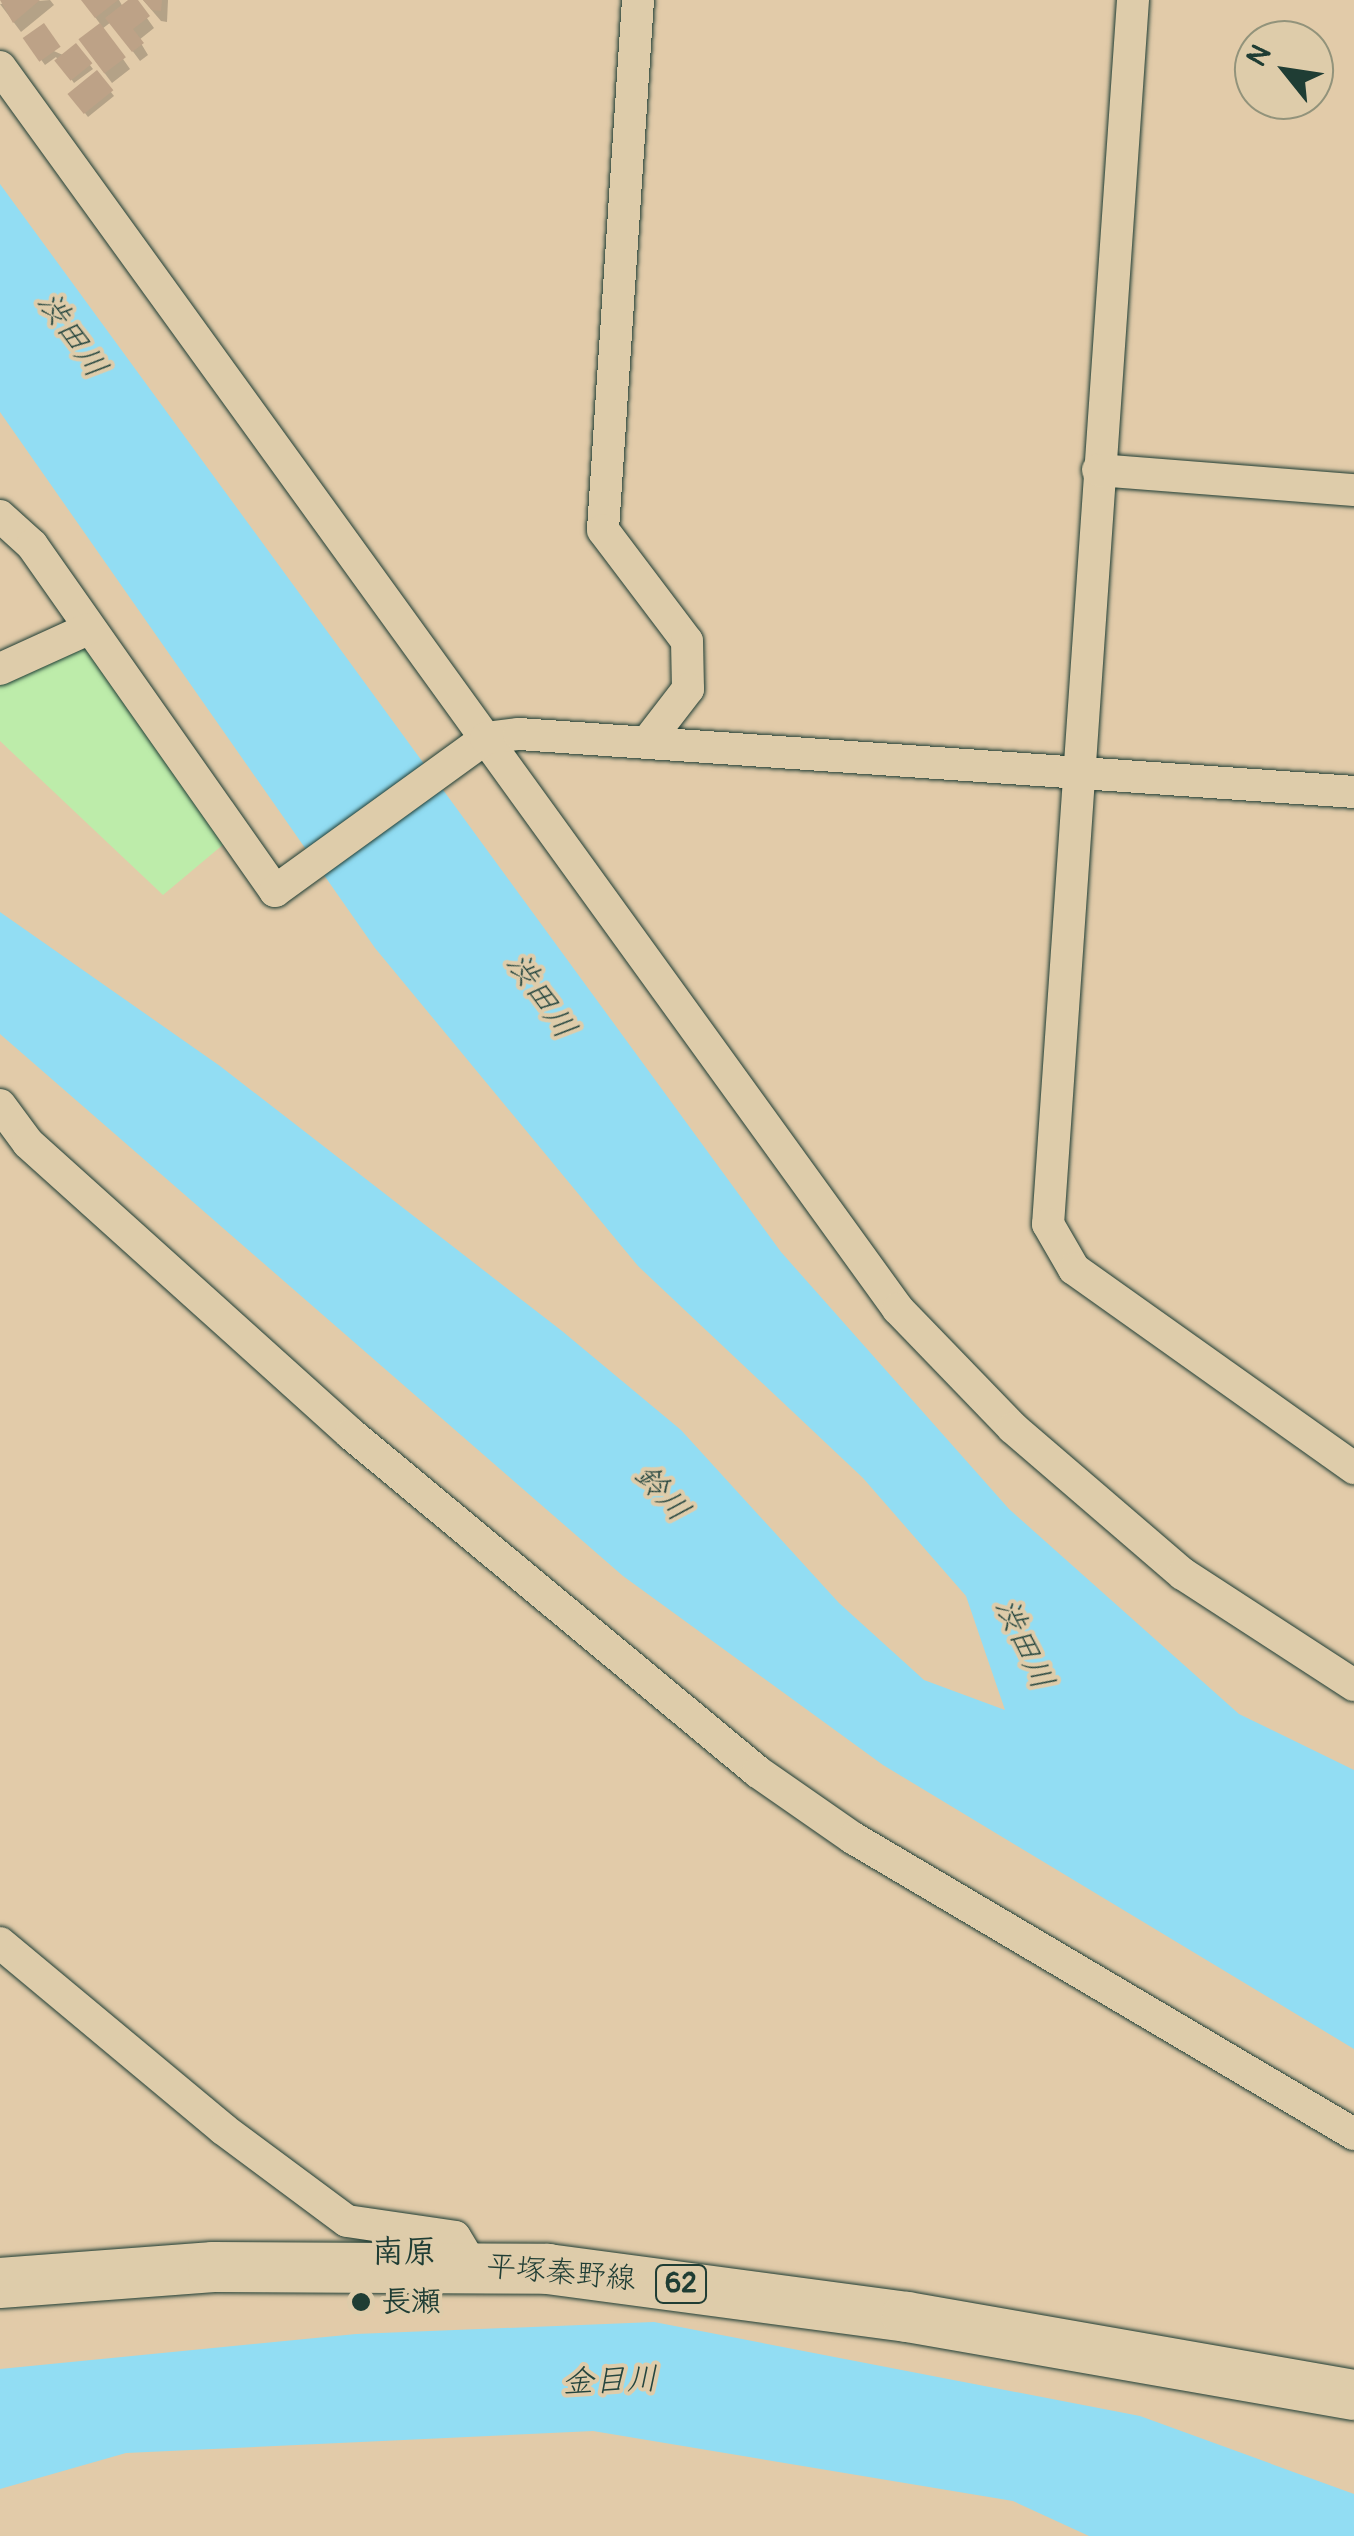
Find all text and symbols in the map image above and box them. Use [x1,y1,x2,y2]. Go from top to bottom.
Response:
north arrow [1234,20,1334,120]
text: N [1239,39,1279,73]
water label: 渋田川 [29,285,115,385]
water label: 渋田川 [498,946,584,1046]
water label: 鈴川 [626,1456,698,1530]
water label: 渋田川 [986,1592,1062,1696]
district label: 南原 [372,2233,436,2271]
street label: 平塚秦野線 [485,2249,637,2297]
road number: 62 [654,2261,708,2307]
place label: 長瀬 [381,2284,441,2320]
marker: 長瀬 [350,2291,372,2313]
water label: 金目川 [561,2360,659,2402]

